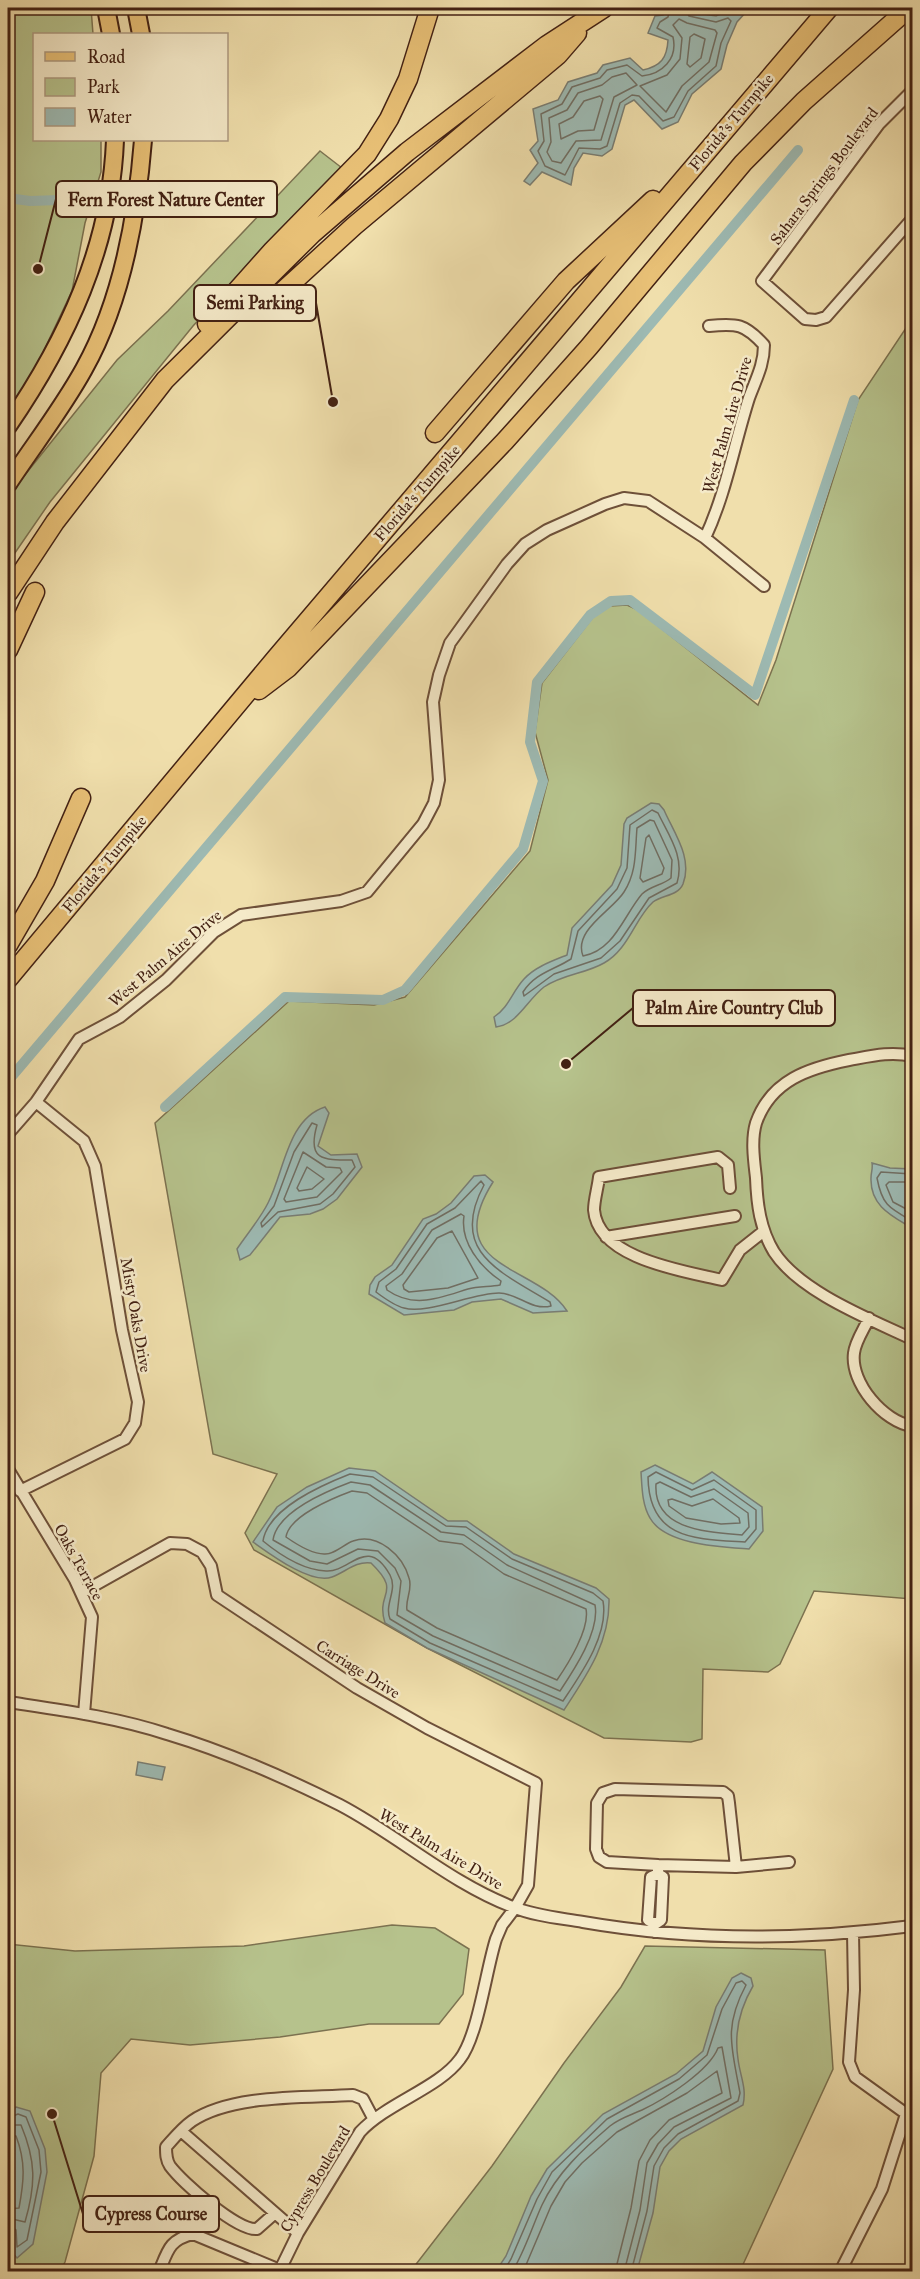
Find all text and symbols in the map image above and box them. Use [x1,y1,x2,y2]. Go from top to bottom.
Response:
legend [33,33,228,141]
text: Road [87,46,125,68]
street label: Florida's Turnpike [685,69,778,175]
text: Park [87,76,120,98]
street label: Sahara Springs Boulevard [766,103,883,249]
text: Water [87,106,132,128]
callout: Fern Forest Nature Center [56,181,277,217]
text: Fern Forest Nature Center [67,189,266,211]
callout: Semi Parking [194,285,316,321]
text: Semi Parking [206,292,304,315]
street label: West Palm Aire Drive [698,354,756,495]
street label: Florida's Turnpike [370,441,464,545]
street label: Florida's Turnpike [58,811,151,917]
street label: West Palm Aire Drive [105,905,225,1011]
callout: Palm Aire Country Club [633,990,835,1026]
text: Palm Aire Country Club [645,997,823,1020]
street label: Misty Oaks Drive [117,1256,155,1374]
street label: Oaks Terrace [50,1521,108,1604]
street label: Carriage Drive [312,1636,404,1703]
street label: West Palm Aire Drive [376,1805,507,1894]
street label: Cypress Boulevard [276,2122,354,2236]
callout: Cypress Course [83,2196,219,2232]
text: Cypress Course [95,2203,208,2226]

